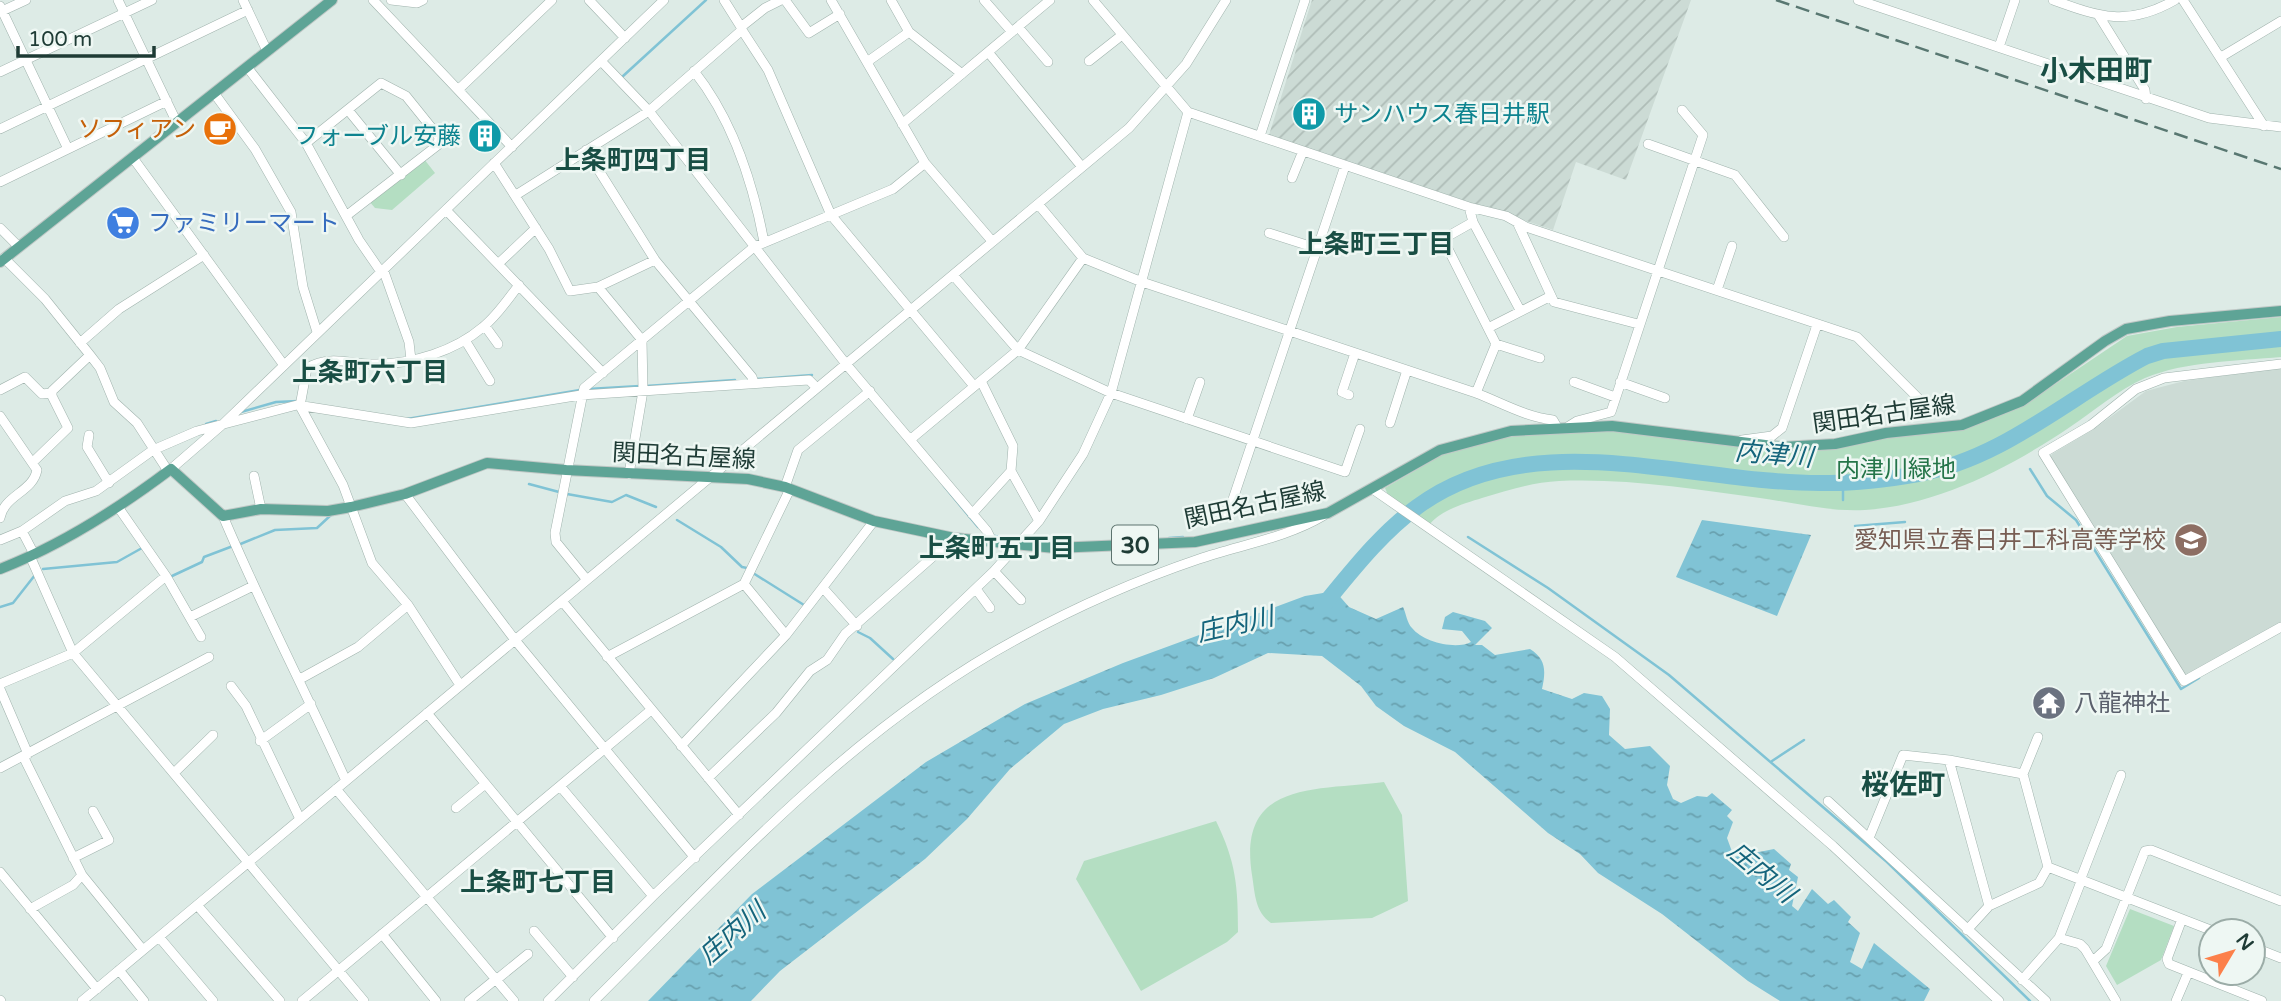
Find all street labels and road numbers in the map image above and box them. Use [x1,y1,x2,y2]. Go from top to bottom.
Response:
street label: 関田名古屋線 [1811,390,1957,439]
street label: 関田名古屋線 [611,438,757,475]
street label: 関田名古屋線 [1182,476,1329,535]
road number: 30 [1112,526,1158,565]

